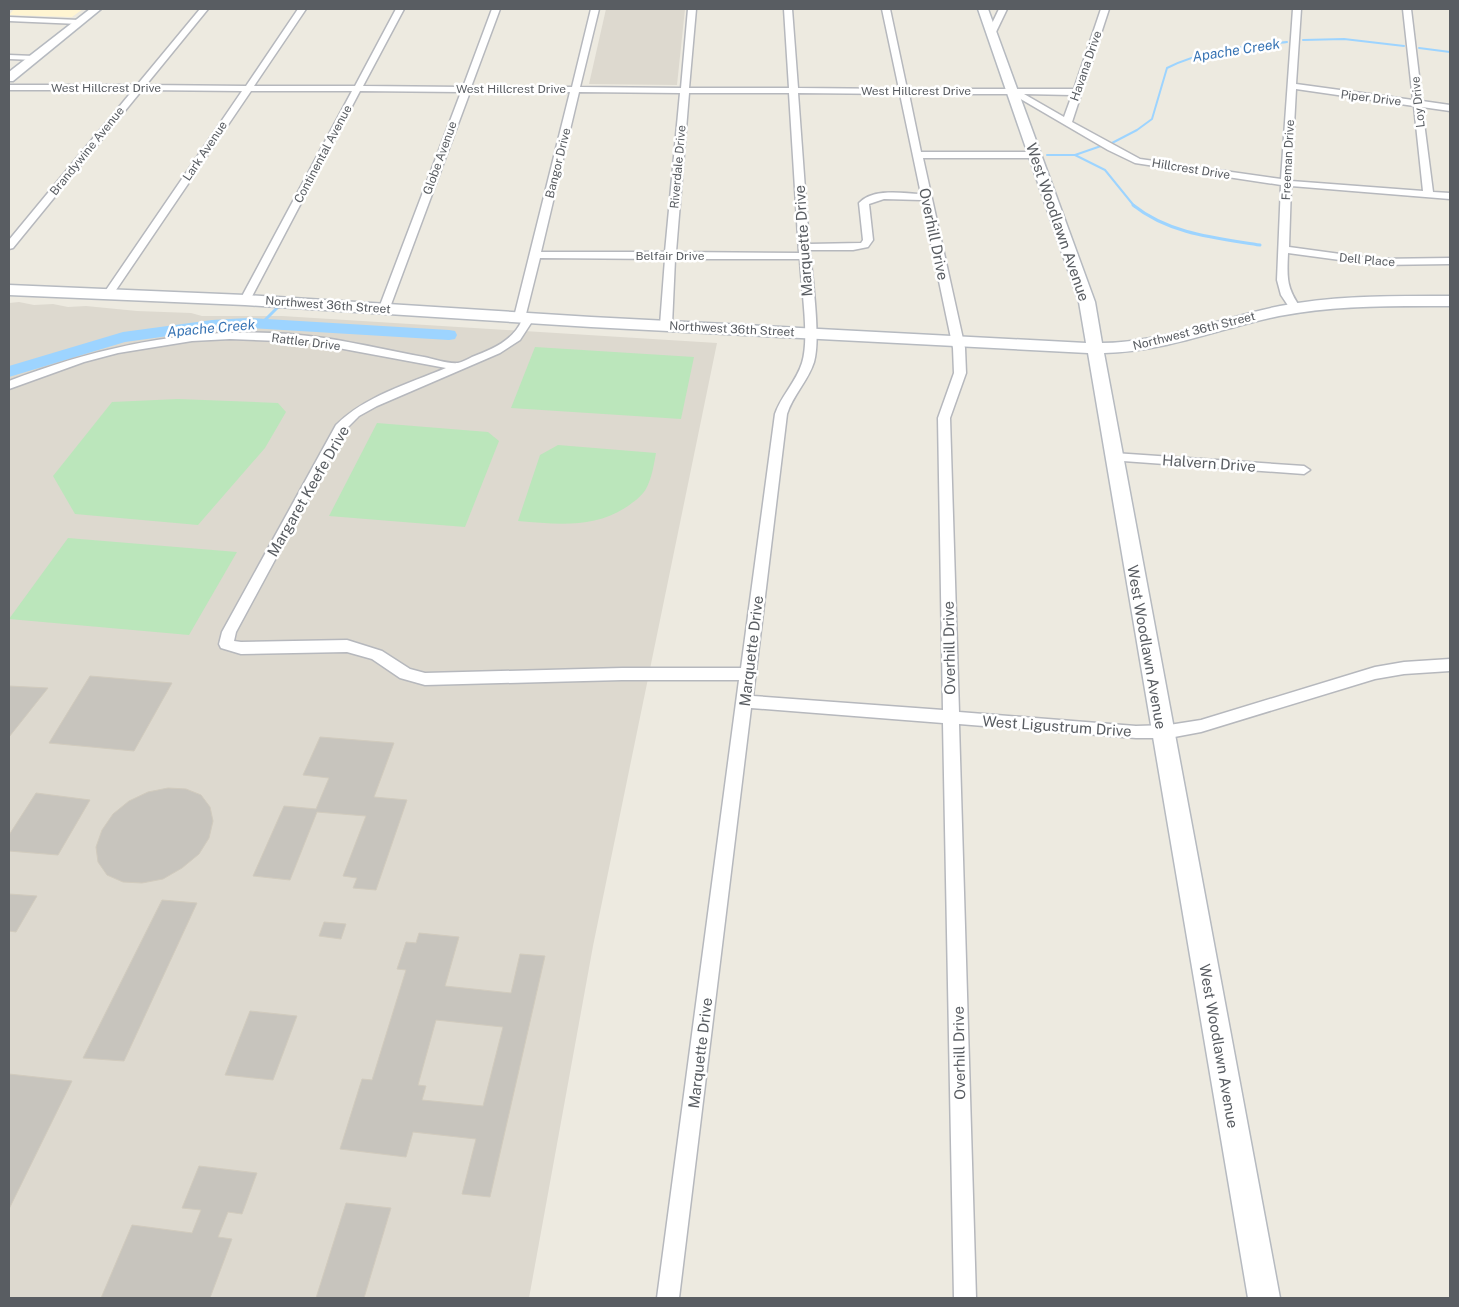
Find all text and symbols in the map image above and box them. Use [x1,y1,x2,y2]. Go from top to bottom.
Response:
street label: Havana Drive [1067,29,1105,103]
water label: Apache Creek [1191,35,1281,65]
street label: Loy Drive [1408,76,1428,128]
street label: West Hillcrest Drive [51,81,161,95]
street label: West Hillcrest Drive [456,82,566,96]
street label: West Hillcrest Drive [861,84,971,98]
street label: Piper Drive [1340,87,1402,109]
street label: Continental Avenue [291,102,355,205]
street label: Brandywine Avenue [47,104,127,198]
street label: Lark Avenue [180,118,230,183]
street label: Globe Avenue [420,119,460,197]
street label: Freeman Drive [1279,119,1297,201]
street label: Riverdale Drive [667,124,689,209]
street label: Bangor Drive [542,126,574,200]
street label: West Woodlawn Avenue [1023,141,1093,303]
street label: Hillcrest Drive [1151,156,1231,182]
street label: Marquette Drive [791,185,815,297]
street label: Overhill Drive [916,186,952,282]
street label: Belfair Drive [635,249,705,263]
street label: Dell Place [1338,251,1396,269]
street label: Northwest 36th Street [265,294,391,316]
street label: Northwest 36th Street [1131,309,1257,353]
water label: Apache Creek [166,316,256,340]
street label: Northwest 36th Street [669,319,795,339]
street label: Rattler Drive [271,331,342,353]
street label: Margaret Keefe Drive [264,423,352,559]
street label: Halvern Drive [1162,451,1256,475]
street label: West Woodlawn Avenue [1124,564,1170,730]
street label: Marquette Drive [736,595,766,707]
street label: Overhill Drive [940,601,958,695]
street label: West Ligustrum Drive [982,712,1132,740]
street label: West Woodlawn Avenue [1196,963,1242,1129]
street label: Marquette Drive [685,997,715,1109]
street label: Overhill Drive [950,1006,968,1100]

